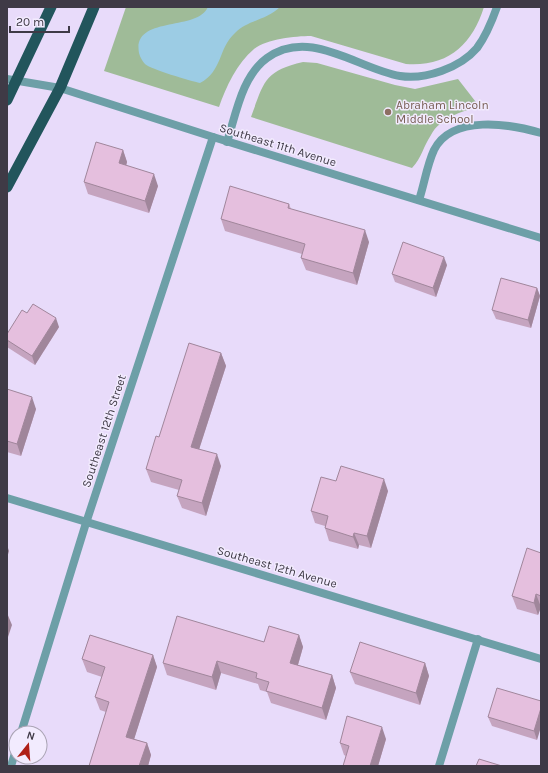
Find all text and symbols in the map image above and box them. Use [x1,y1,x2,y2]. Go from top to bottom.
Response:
scale bar [10,8,69,34]
text: 20 m [16,15,44,29]
place label: Abraham Lincoln Middle School [396,98,489,126]
marker: Abraham Lincoln Middle School [383,107,393,117]
street label: Southeast 11th Avenue [218,121,338,169]
street label: Southeast 12th Street [79,372,129,489]
street label: Southeast 12th Avenue [215,543,339,591]
north arrow [8,725,48,765]
text: N [25,729,36,743]

